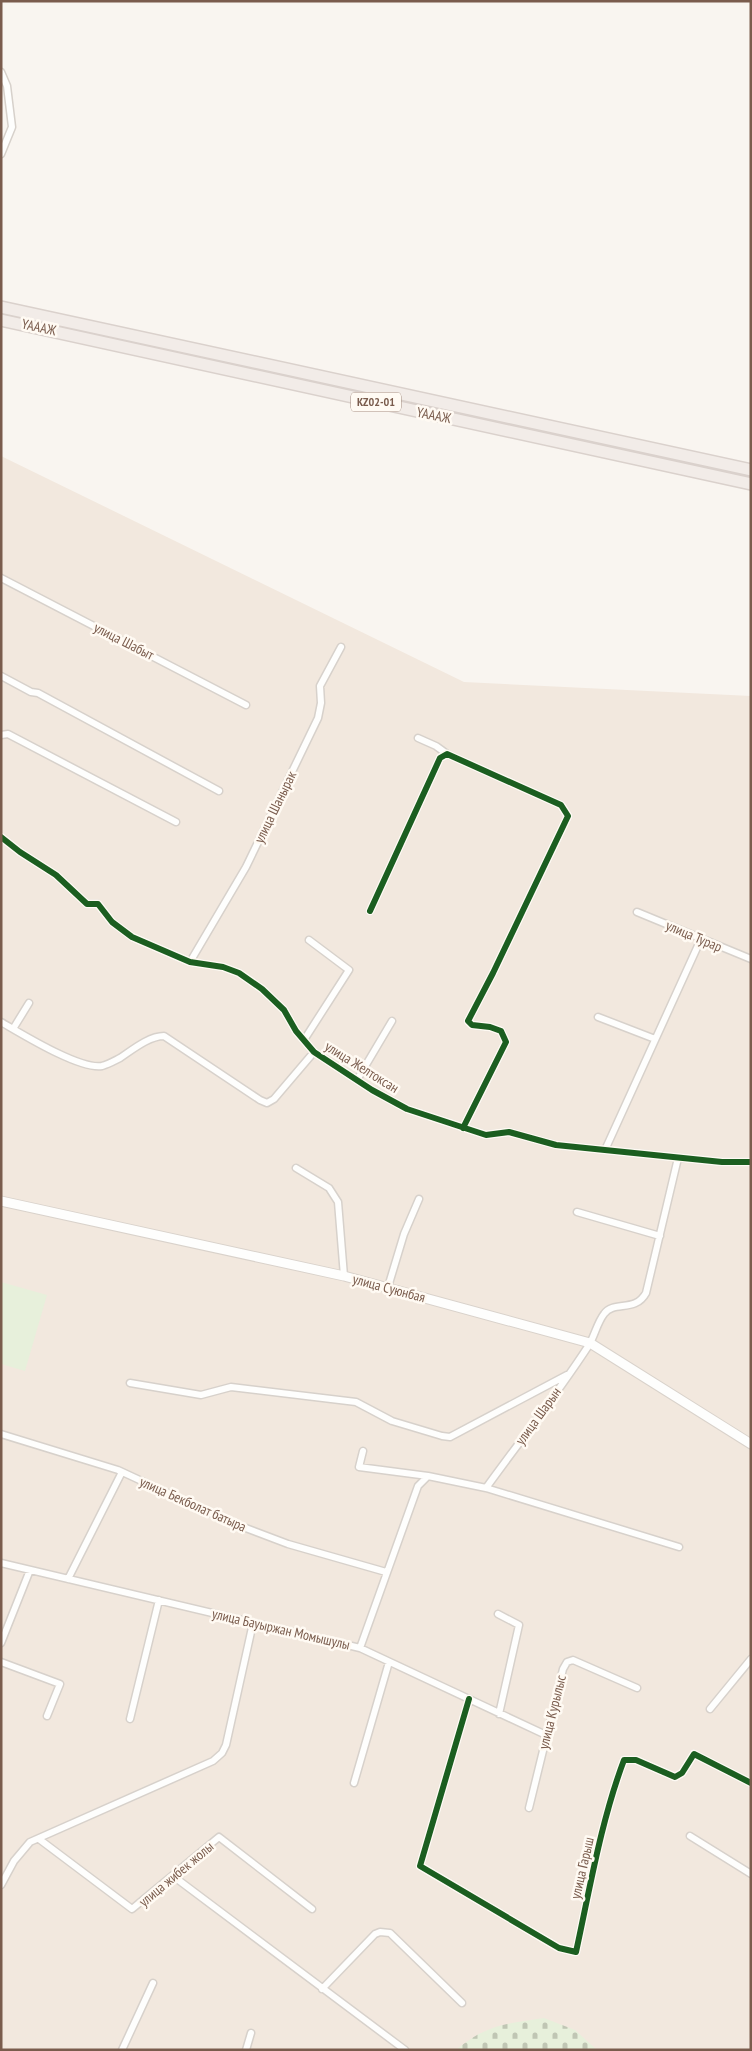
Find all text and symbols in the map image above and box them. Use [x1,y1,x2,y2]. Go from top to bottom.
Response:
street label: ҮАААЖ [20,315,59,340]
road number: KZ02-01 [351,392,401,412]
street label: ҮАААЖ [415,403,454,427]
street label: улица Шабыт [91,618,158,664]
street label: улица Шанырак [250,768,300,846]
street label: улица Турар [663,916,725,956]
street label: улица Желтоксан [322,1037,402,1097]
street label: улица Суюнбая [351,1270,427,1306]
street label: улица Шарын [511,1384,565,1448]
street label: улица Бекболат батыра [137,1472,249,1536]
street label: улица Бауыржан Момышулы [210,1604,352,1654]
street label: улица Курылыс [534,1673,570,1751]
street label: улица Гарыш [566,1835,598,1901]
street label: улица жибек жолы [135,1837,217,1911]

